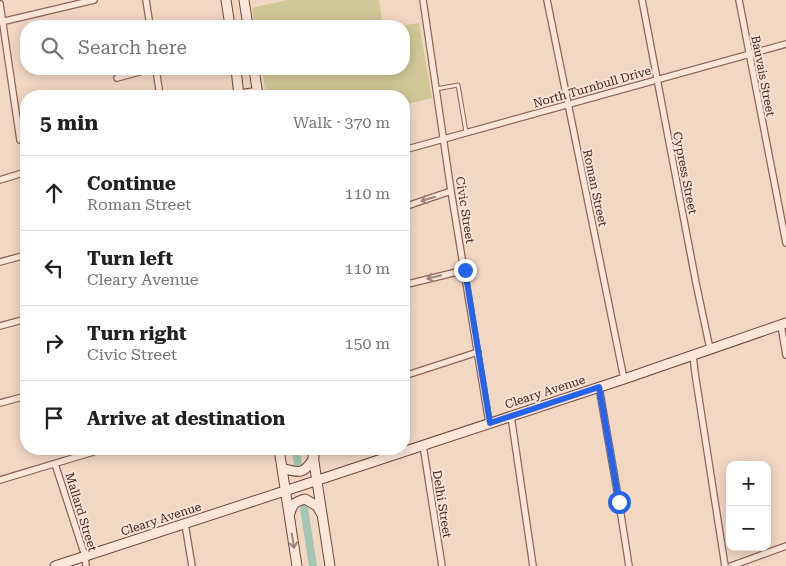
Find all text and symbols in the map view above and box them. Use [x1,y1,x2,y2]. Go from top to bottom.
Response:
search box [20,20,410,75]
icon: search [38,34,66,62]
street label: Bauvais Street [748,34,778,118]
text: Search here [78,36,187,59]
street label: North Turnbull Drive [531,63,653,111]
text: 5 min [40,111,98,135]
text: Walk · 370 m [293,113,390,132]
street label: Cypress Street [670,130,700,216]
street label: Roman Street [580,148,610,228]
text: Continue [87,172,176,195]
street label: Civic Street [453,176,477,245]
icon: ahead [40,179,68,207]
text: 110 m [344,184,390,203]
one-way arrow [420,194,436,204]
text: Roman Street [87,195,191,214]
text: Turn left [87,247,173,270]
icon: left [40,254,68,282]
text: 110 m [344,259,390,278]
route end [454,259,477,282]
text: Cleary Avenue [87,270,199,289]
one-way arrow [427,273,443,283]
text: Turn right [87,322,187,345]
icon: right [40,329,68,357]
text: 150 m [344,334,390,353]
text: Civic Street [87,345,177,364]
street label: Cleary Avenue [503,372,587,412]
icon: arrive [40,404,68,432]
text: Arrive at destination [87,407,285,430]
map controls [726,461,771,551]
button: + [726,461,771,506]
street label: Delhi Street [430,469,454,539]
street label: Mallard Street [62,471,100,554]
route start [608,491,631,514]
street label: Cleary Avenue [119,499,203,539]
button: − [726,506,771,551]
one-way arrow [289,533,299,549]

